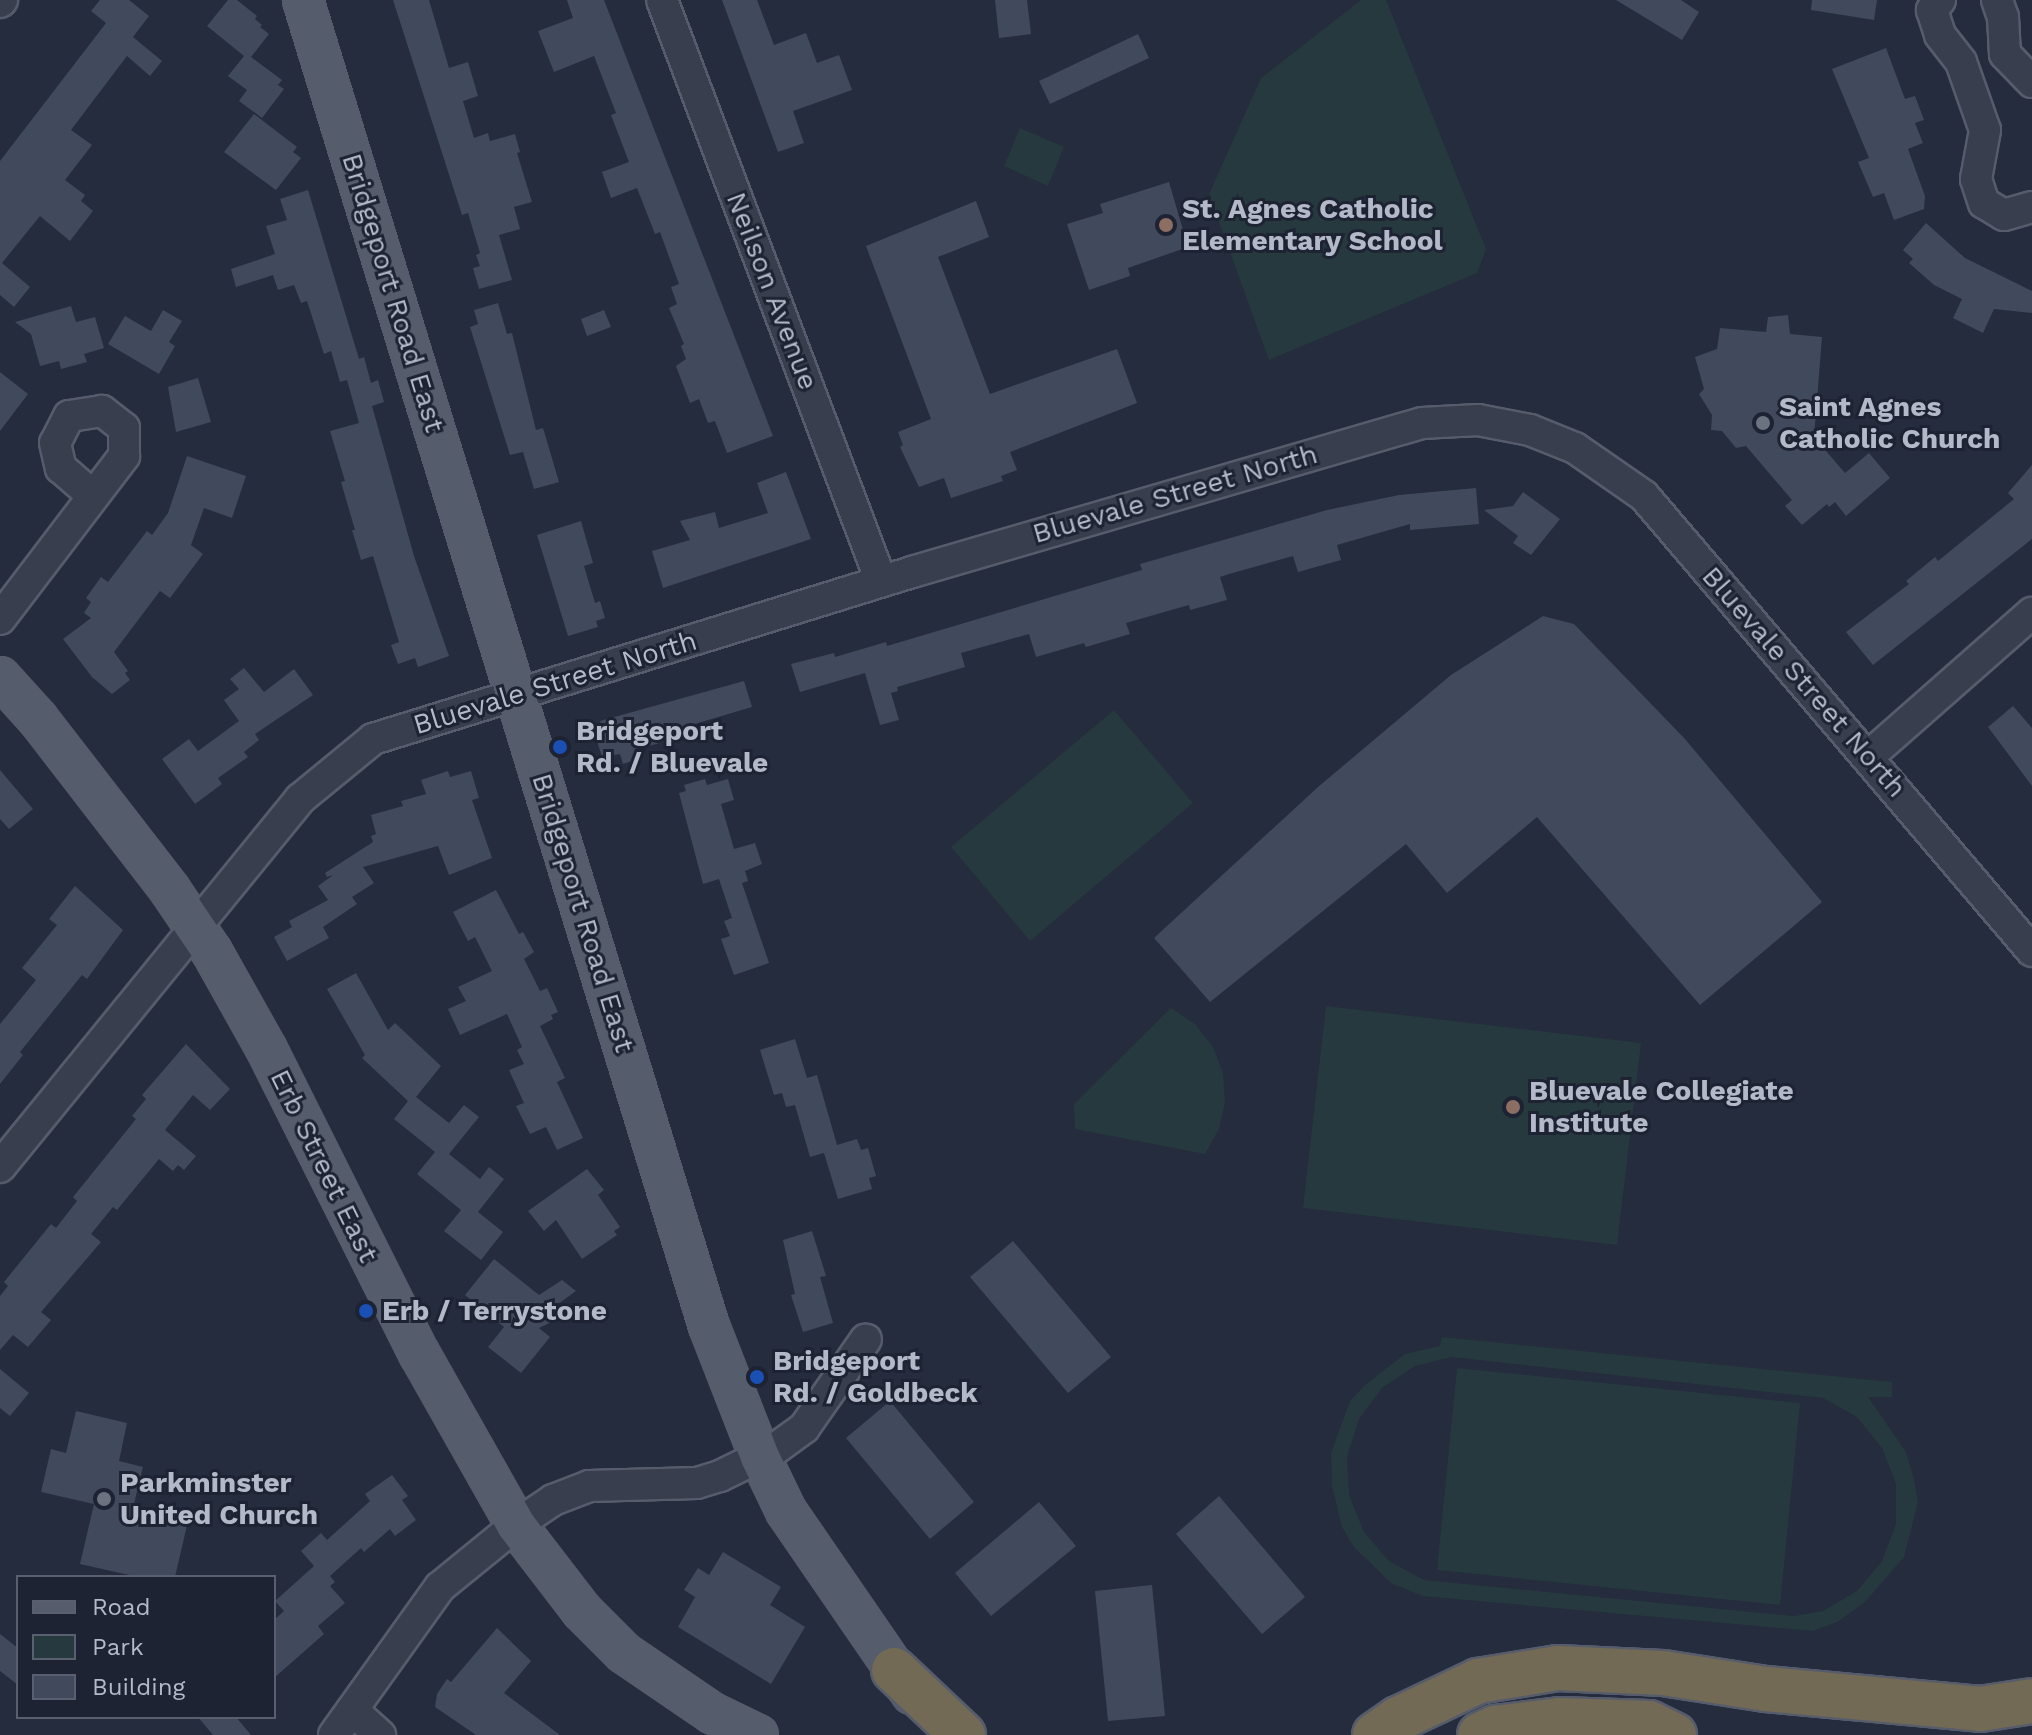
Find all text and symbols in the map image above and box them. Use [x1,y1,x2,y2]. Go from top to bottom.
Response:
street label: Bridgeport Road East [335,149,451,437]
street label: Neilson Avenue [719,187,825,395]
place label: St. Agnes Catholic Elementary School [1182,192,1443,258]
marker: St. Agnes Catholic Elementary School [1157,216,1175,234]
place label: Saint Agnes Catholic Church [1779,390,2000,456]
marker: Saint Agnes Catholic Church [1754,414,1772,432]
street label: Bluevale Street North [1029,437,1321,551]
street label: Bluevale Street North [1695,560,1913,804]
street label: Bluevale Street North [409,624,701,742]
place label: Bridgeport Rd. / Bluevale [576,714,768,780]
marker: Bridgeport Rd. / Bluevale [551,738,569,756]
street label: Bridgeport Road East [525,769,641,1057]
street label: Erb Street East [263,1064,385,1268]
place label: Bluevale Collegiate Institute [1529,1074,1794,1140]
marker: Bluevale Collegiate Institute [1504,1098,1522,1116]
place label: Erb / Terrystone [382,1294,607,1328]
marker: Erb / Terrystone [357,1302,375,1320]
place label: Bridgeport Rd. / Goldbeck [773,1344,978,1410]
marker: Bridgeport Rd. / Goldbeck [748,1368,766,1386]
place label: Parkminster United Church [120,1466,318,1532]
marker: Parkminster United Church [95,1490,113,1508]
legend [16,1575,276,1719]
text: Road [92,1593,151,1621]
text: Park [92,1633,144,1661]
text: Building [92,1673,185,1701]

